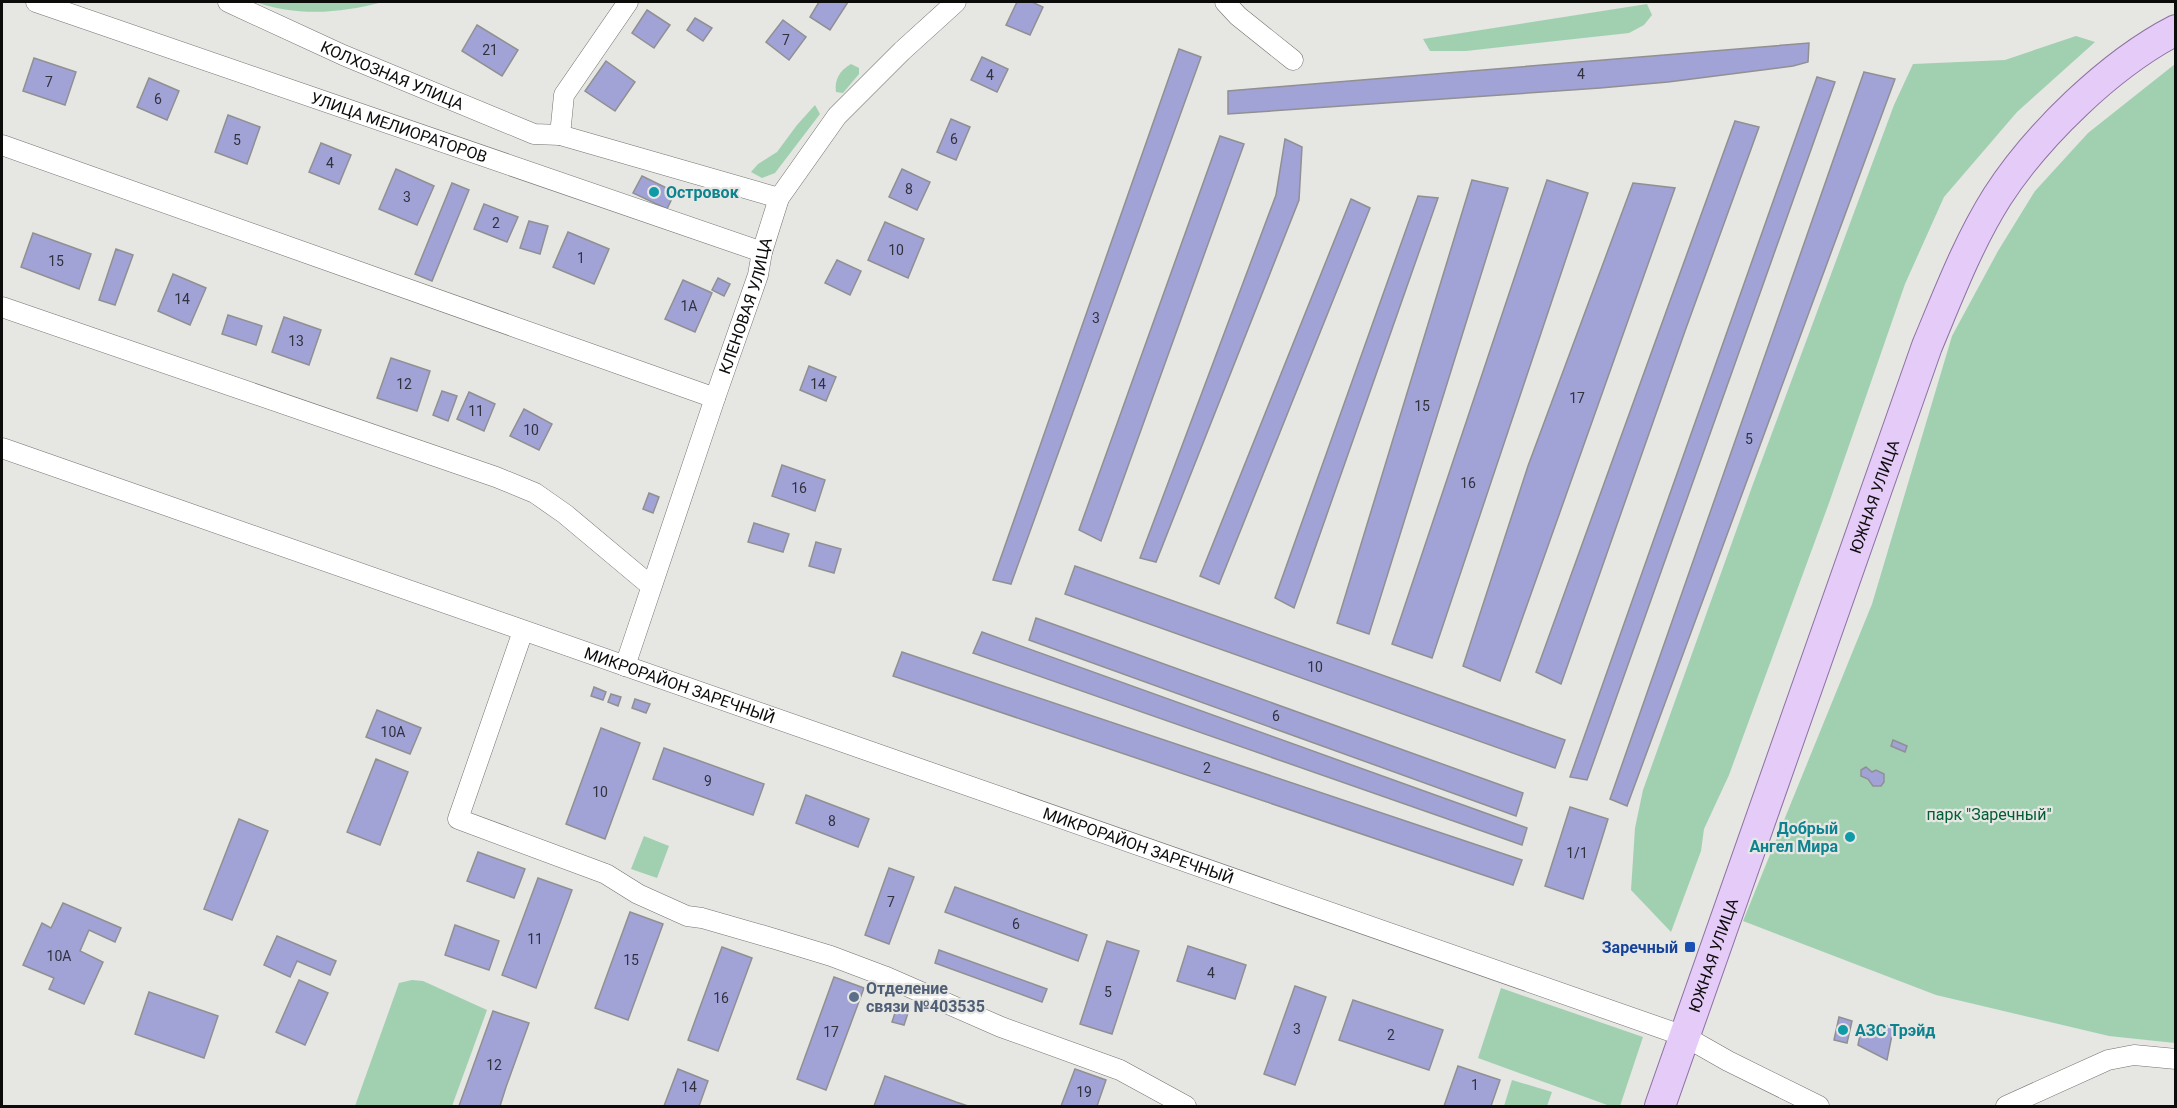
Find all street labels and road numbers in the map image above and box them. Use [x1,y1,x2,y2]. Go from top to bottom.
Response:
street label: КОЛХОЗНАЯ УЛИЦА [318,37,467,114]
street label: УЛИЦА МЕЛИОРАТОРОВ [308,88,490,167]
street label: КЛЕНОВАЯ УЛИЦА [715,235,776,377]
street label: ЮЖНАЯ УЛИЦА [1846,437,1904,556]
street label: МИКРОРАЙОН ЗАРЕЧНЫЙ [582,643,778,728]
street label: МИКРОРАЙОН ЗАРЕЧНЫЙ [1040,804,1236,888]
street label: ЮЖНАЯ УЛИЦА [1685,895,1742,1015]

